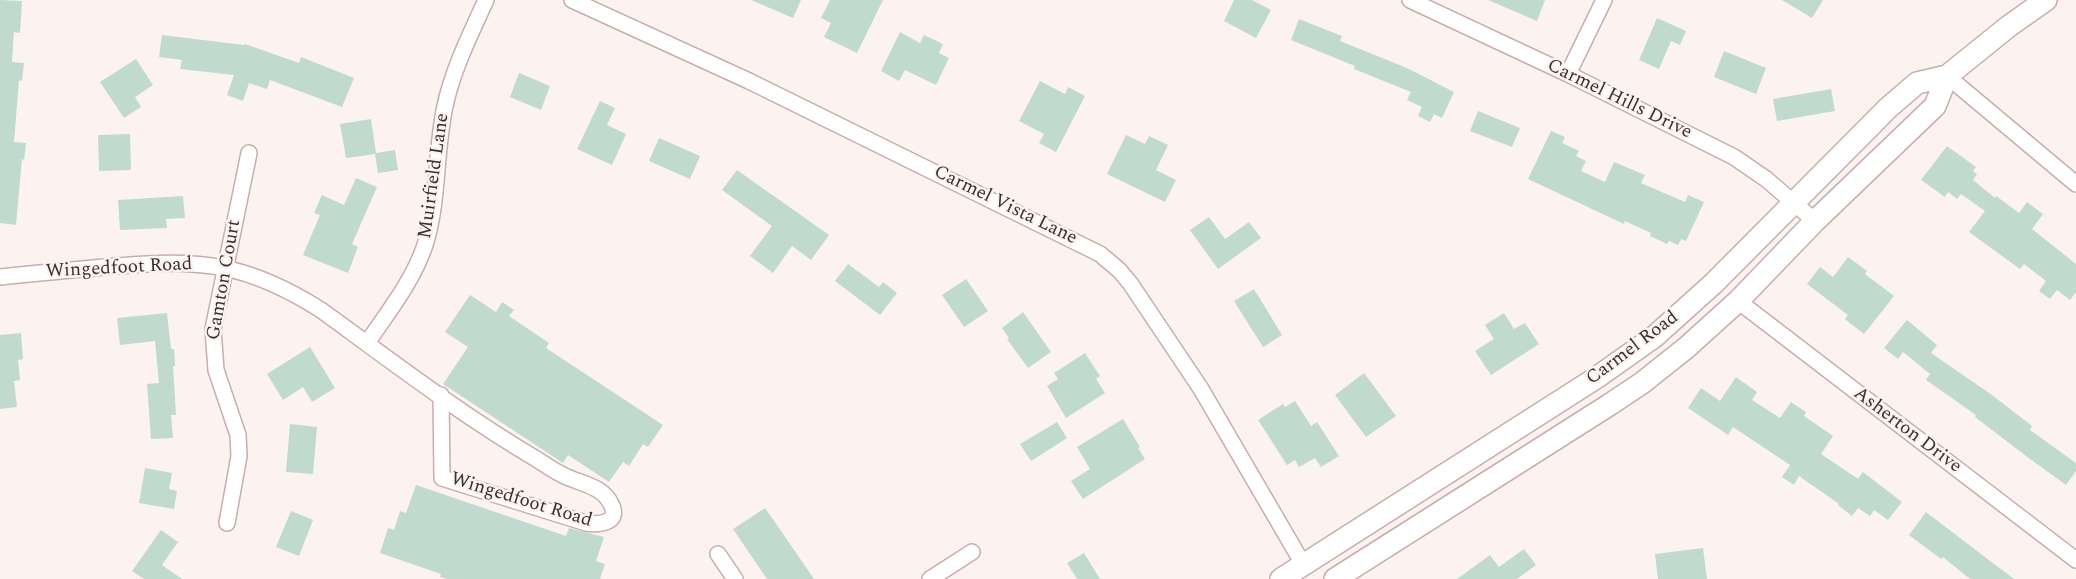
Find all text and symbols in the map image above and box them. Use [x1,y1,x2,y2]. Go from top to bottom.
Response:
street label: Carmel Hills Drive [1543,55,1695,145]
street label: Muirfield Lane [415,112,455,240]
street label: Carmel Vista Lane [930,161,1080,251]
street label: Gamton Court [203,218,247,342]
street label: Wingedfoot Road [45,254,193,284]
street label: Carmel Road [1582,307,1684,391]
street label: Asherton Drive [1848,383,1966,479]
street label: Wingedfoot Road [447,469,595,533]

